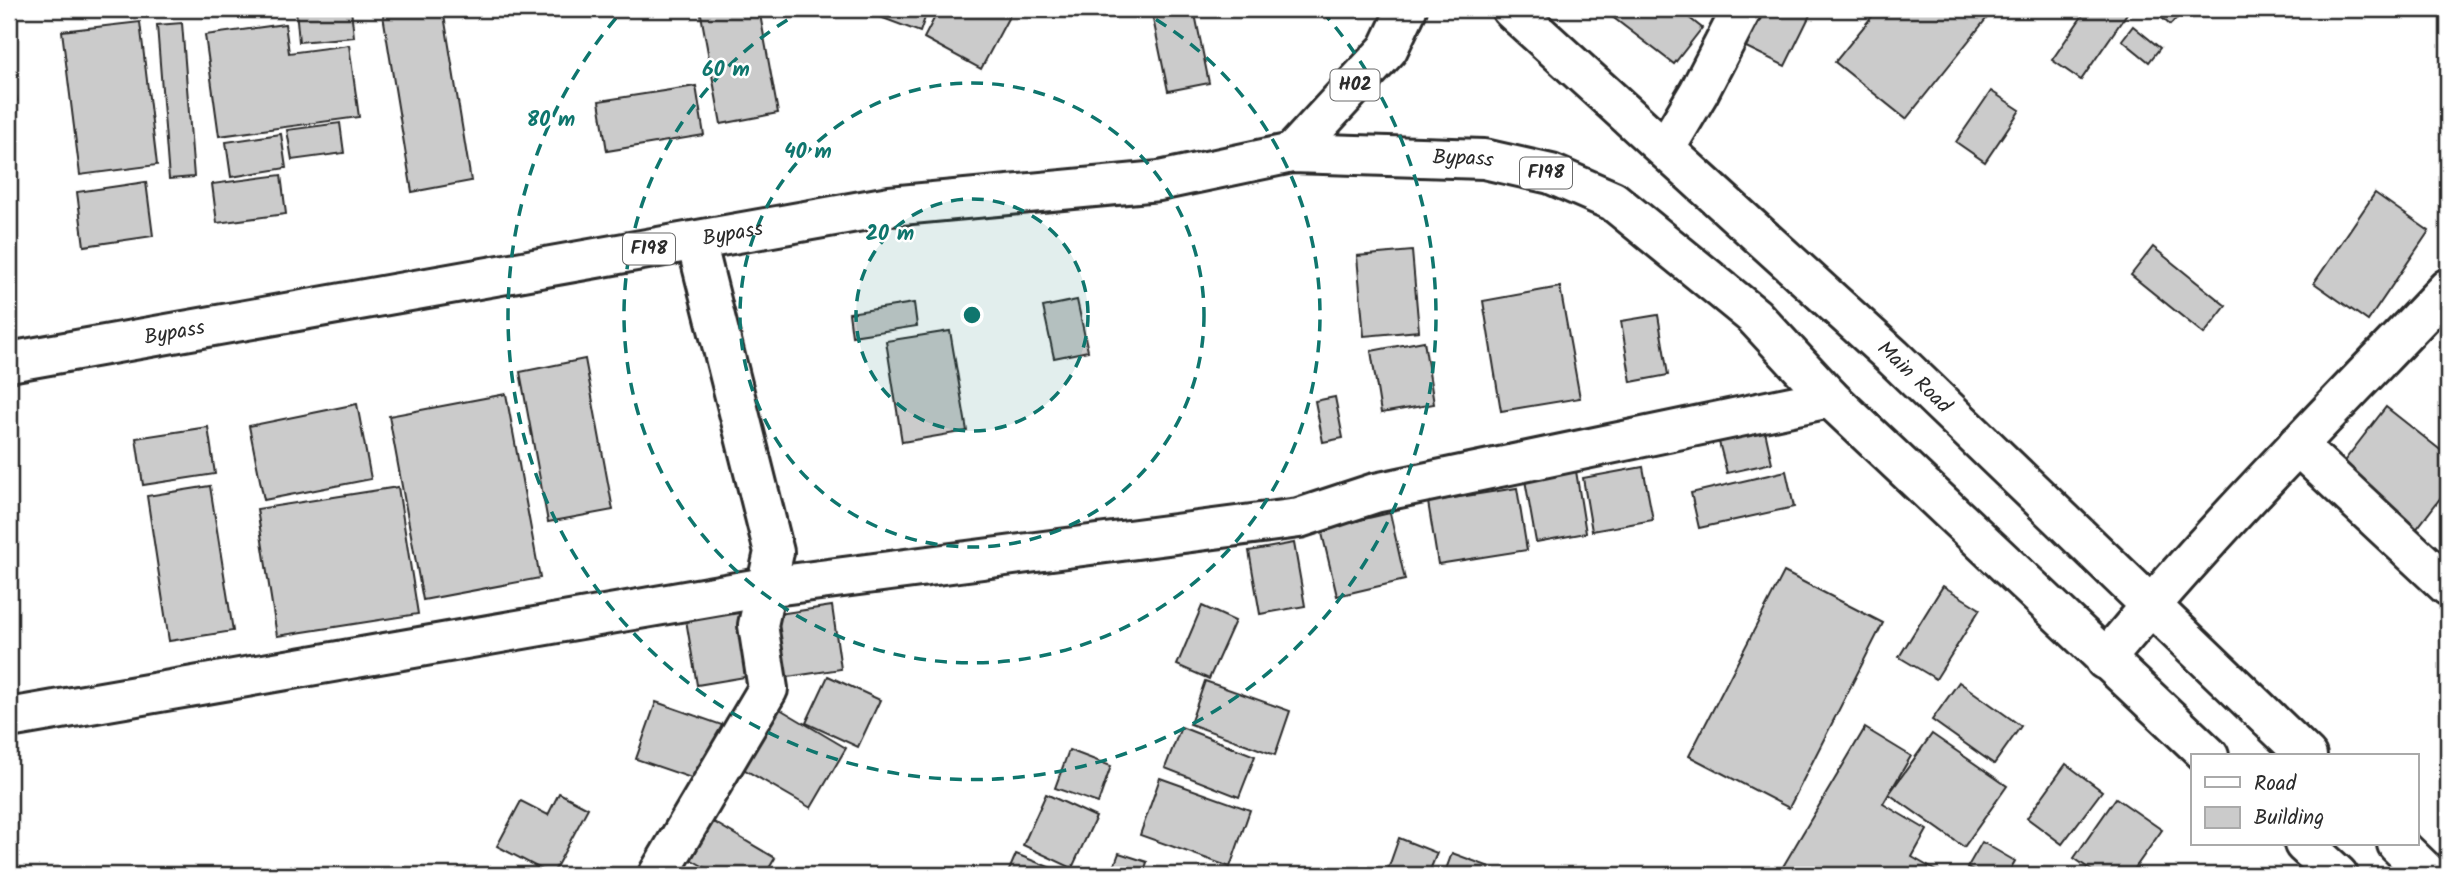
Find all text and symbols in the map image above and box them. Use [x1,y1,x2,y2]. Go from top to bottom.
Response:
text: 60 m [702,54,750,87]
road number: H02 [1330,69,1380,100]
text: 80 m [527,104,575,137]
text: 40 m [784,136,832,169]
street label: Bypass [1432,141,1497,177]
road number: F198 [1520,158,1572,188]
street label: Bypass [700,212,766,255]
text: 20 m [866,218,914,251]
road number: F198 [623,233,675,264]
centre of rings [960,303,984,327]
street label: Bypass [141,311,207,354]
street label: Main Road [1869,333,1959,422]
legend [2191,754,2418,846]
text: Road [2254,768,2297,801]
text: Building [2254,802,2324,835]

